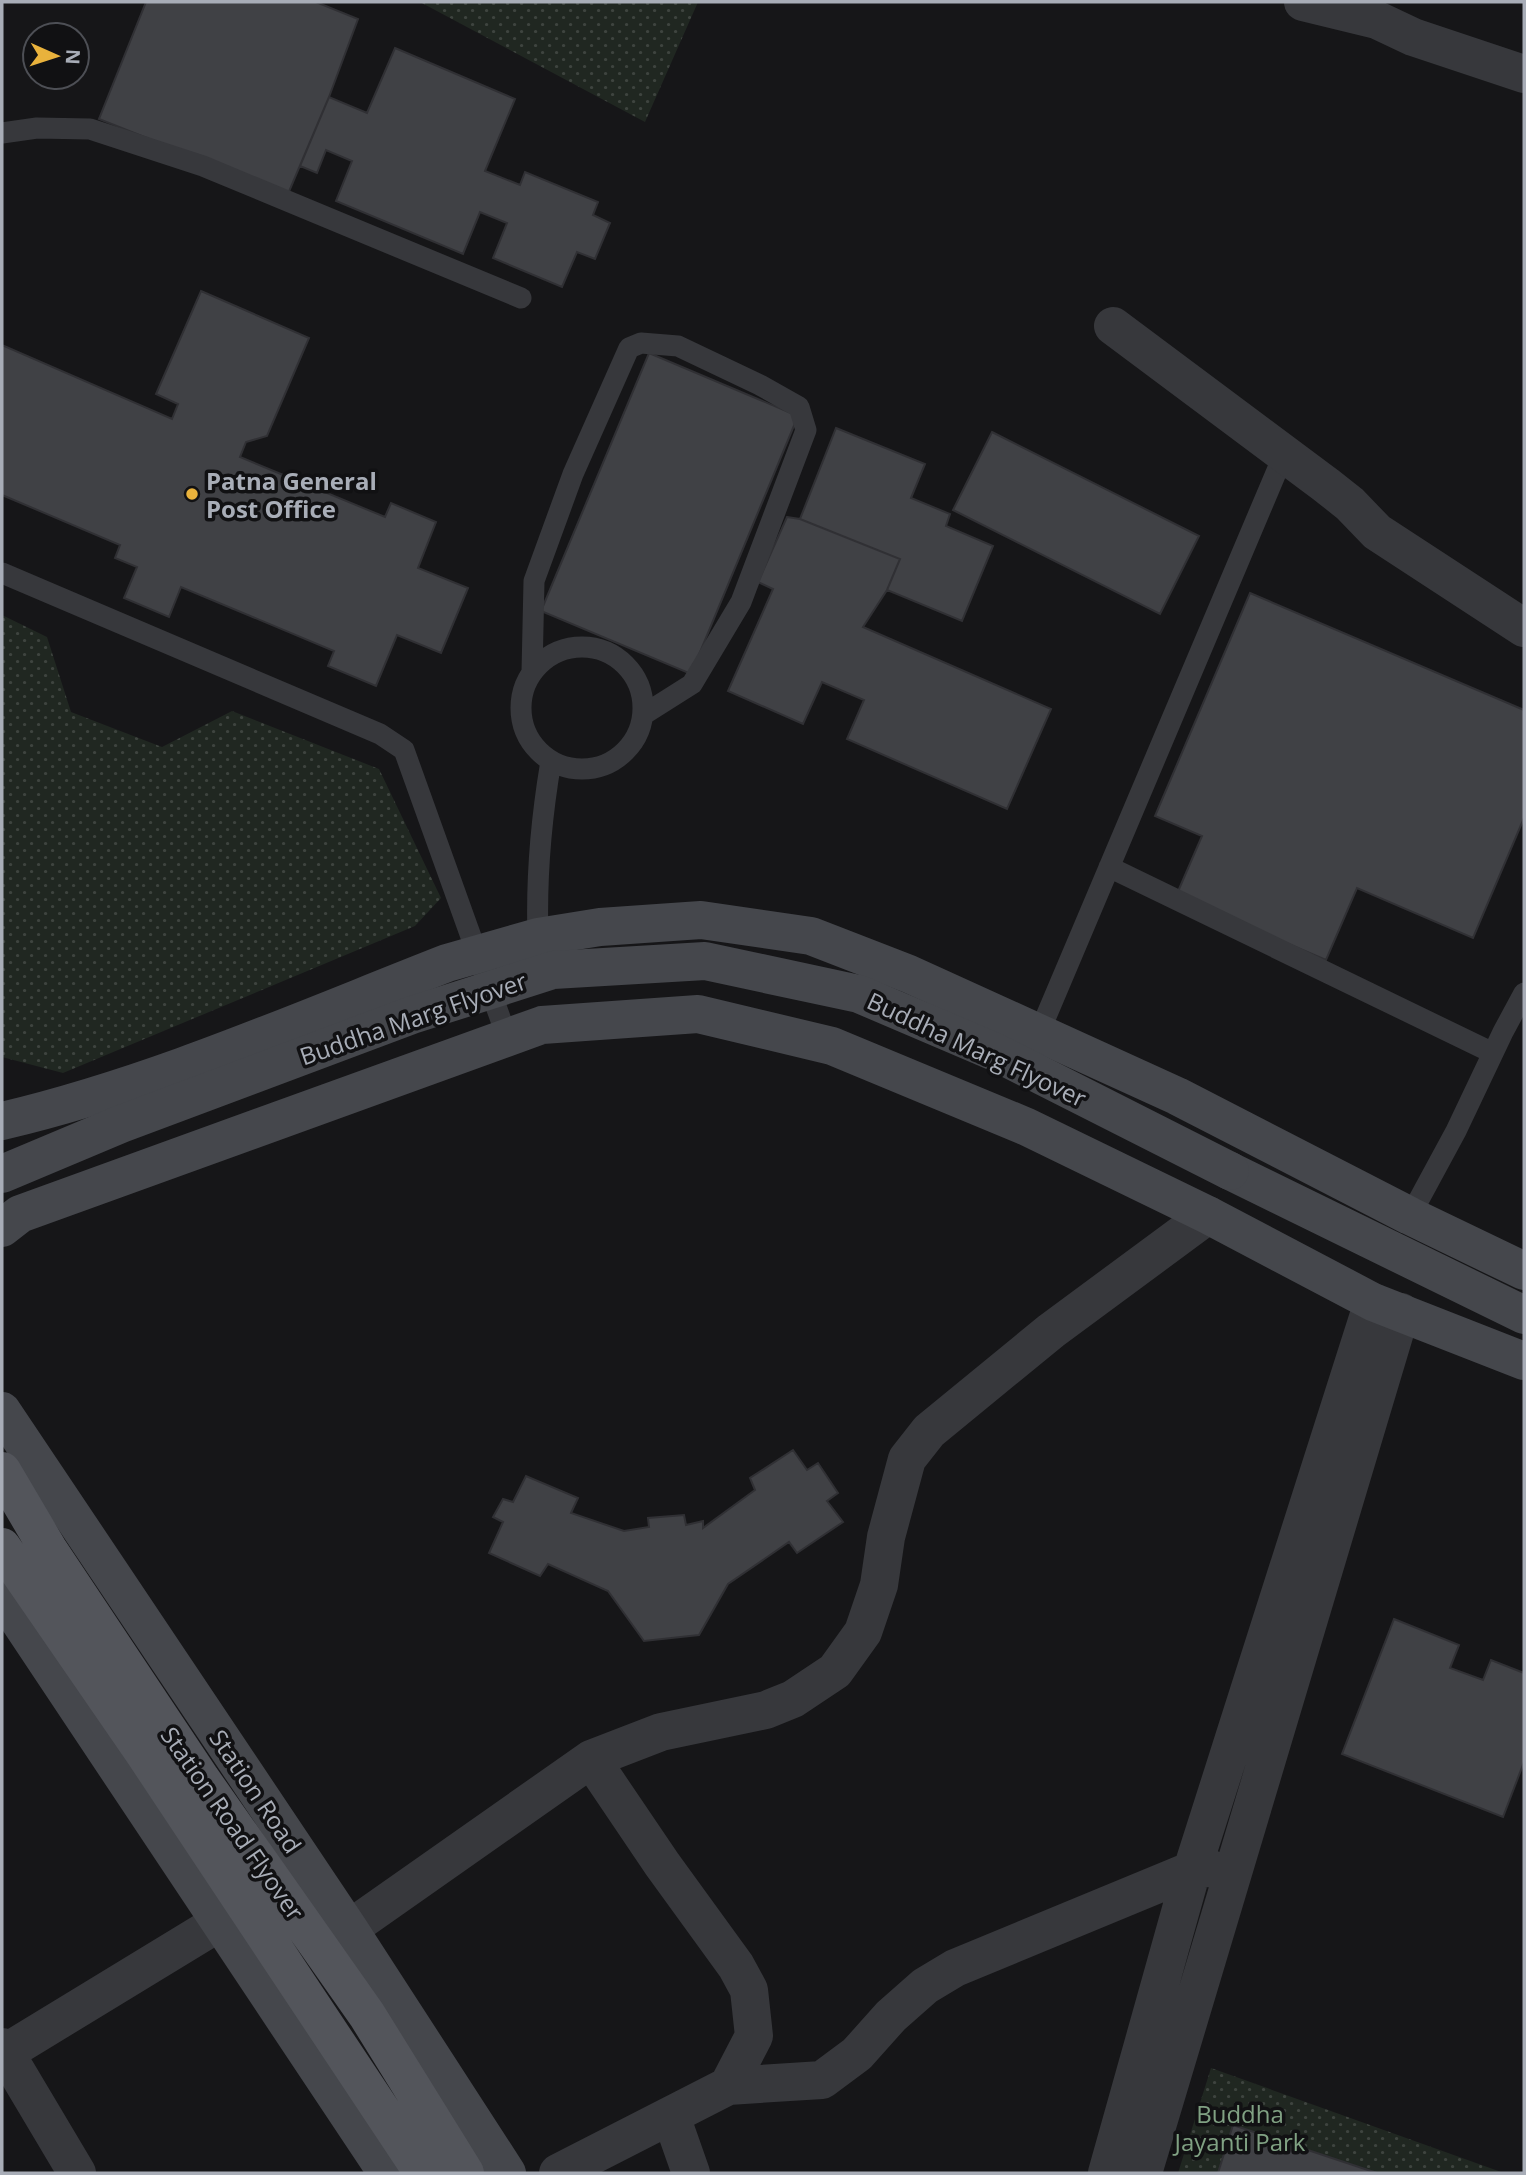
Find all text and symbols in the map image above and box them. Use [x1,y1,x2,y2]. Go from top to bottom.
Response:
north arrow [21,21,91,91]
text: N [60,48,86,65]
place label: Patna General Post Office [206,464,377,525]
marker: Patna General Post Office [184,486,200,502]
street label: Buddha Marg Flyover [295,964,531,1072]
street label: Buddha Marg Flyover [862,984,1092,1114]
street label: Station Road Flyover [154,1720,312,1926]
street label: Station Road [203,1723,309,1859]
park label: Buddha Jayanti Park [1173,2097,1306,2158]

